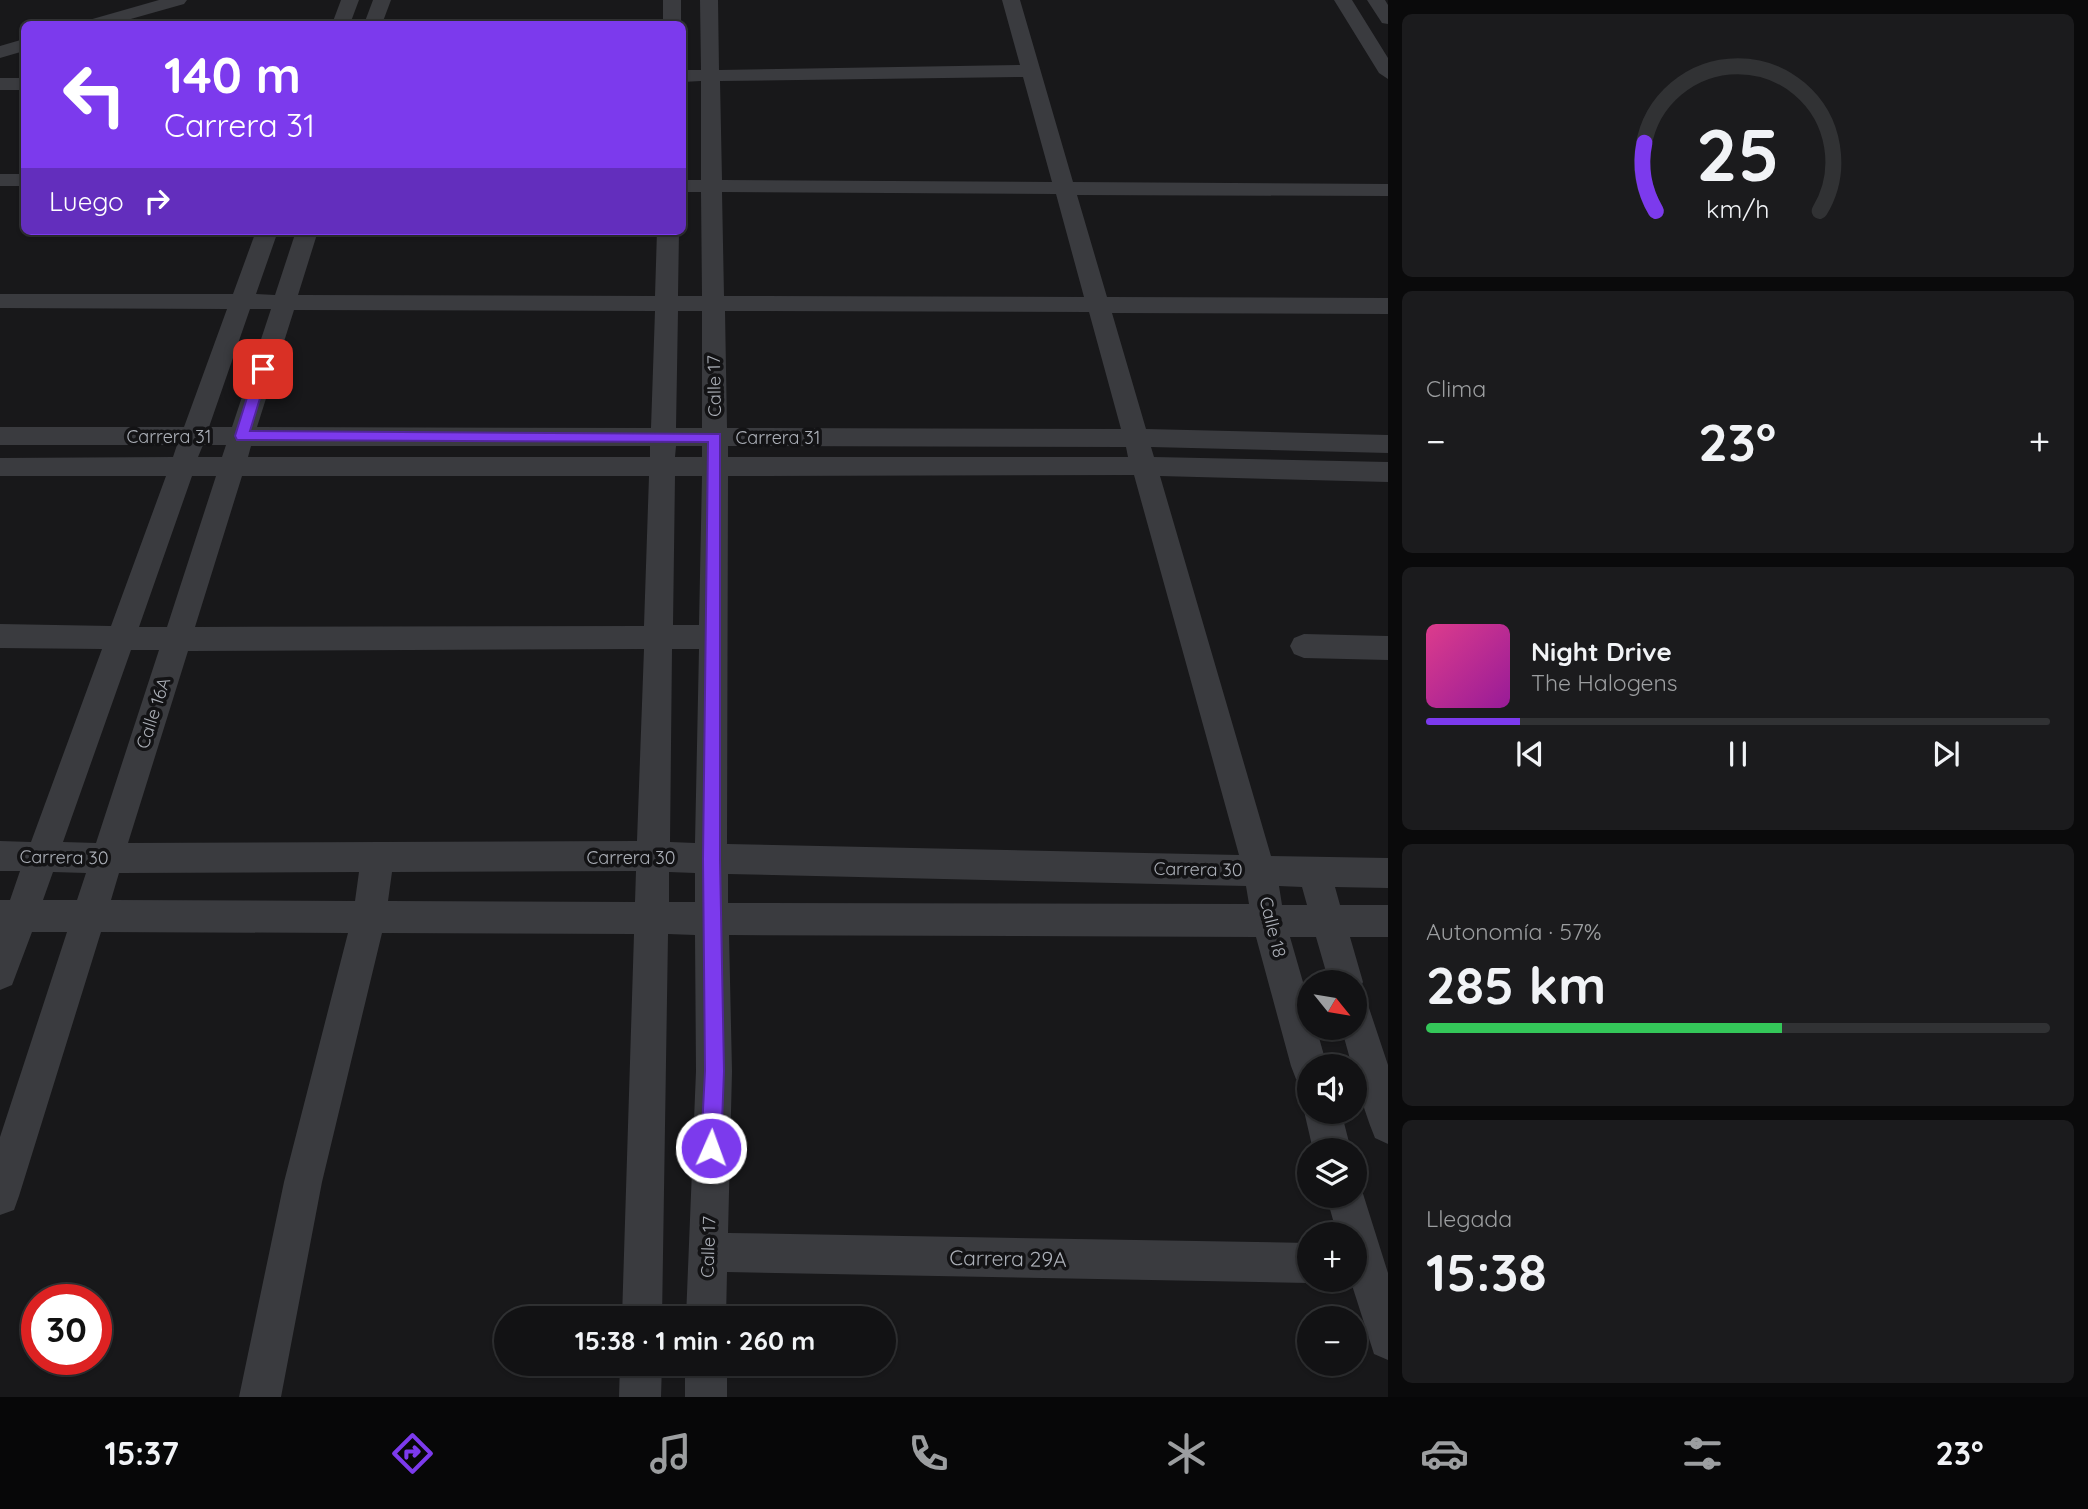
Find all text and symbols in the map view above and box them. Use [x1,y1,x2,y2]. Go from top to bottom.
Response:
text: 140 m [164,44,301,105]
icon: left [49,49,140,140]
text: Carrera 31 [164,105,315,145]
text: 25 [1696,109,1780,200]
icon: right [138,182,176,220]
text: Luego [49,185,124,218]
text: km/h [1706,193,1770,224]
pin [233,339,293,399]
icon: arrive [244,350,282,388]
street label: Calle 17 [702,355,726,417]
text: Clima [1426,374,1486,403]
text: 23° [1698,409,1776,474]
text: − [1426,417,1446,465]
text: + [2029,417,2050,465]
street label: Carrera 31 [127,425,211,448]
street label: Carrera 31 [736,426,820,449]
text: Night Drive [1531,635,1672,668]
text: The Halogens [1531,668,1678,697]
street label: Calle 16A [131,674,175,752]
icon: previous [1511,735,1549,773]
icon: pause [1719,735,1757,773]
icon: next [1927,735,1965,773]
street label: Carrera 30 [19,845,109,869]
street label: Carrera 30 [587,846,675,869]
street label: Carrera 30 [1153,857,1243,881]
street label: Calle 18 [1254,894,1292,960]
text: Autonomía · 57% [1426,917,1602,946]
text: 285 km [1426,952,1606,1017]
north arrow [1297,970,1367,1040]
map controls [1297,970,1367,1376]
button: sound [1297,1054,1367,1124]
position arrow [674,1111,748,1185]
button: layers [1297,1138,1367,1208]
text: Llegada [1426,1204,1512,1233]
street label: Calle 17 [695,1216,721,1278]
button: + [1297,1222,1367,1292]
text: 15:38 [1426,1239,1547,1304]
street label: Carrera 29A [949,1244,1067,1272]
speed limit sign: 30 [21,1284,112,1375]
button: − [1297,1306,1367,1376]
text: 15:38 · 1 min · 260 m [575,1324,815,1357]
icon: directions [388,1429,437,1478]
icon: music [646,1429,695,1478]
icon: phone [904,1429,953,1478]
icon: climate [1162,1429,1211,1478]
icon: car [1420,1429,1469,1478]
icon: filters [1678,1429,1727,1478]
text: 15:37 [104,1433,179,1473]
text: 23° [1936,1433,1983,1473]

